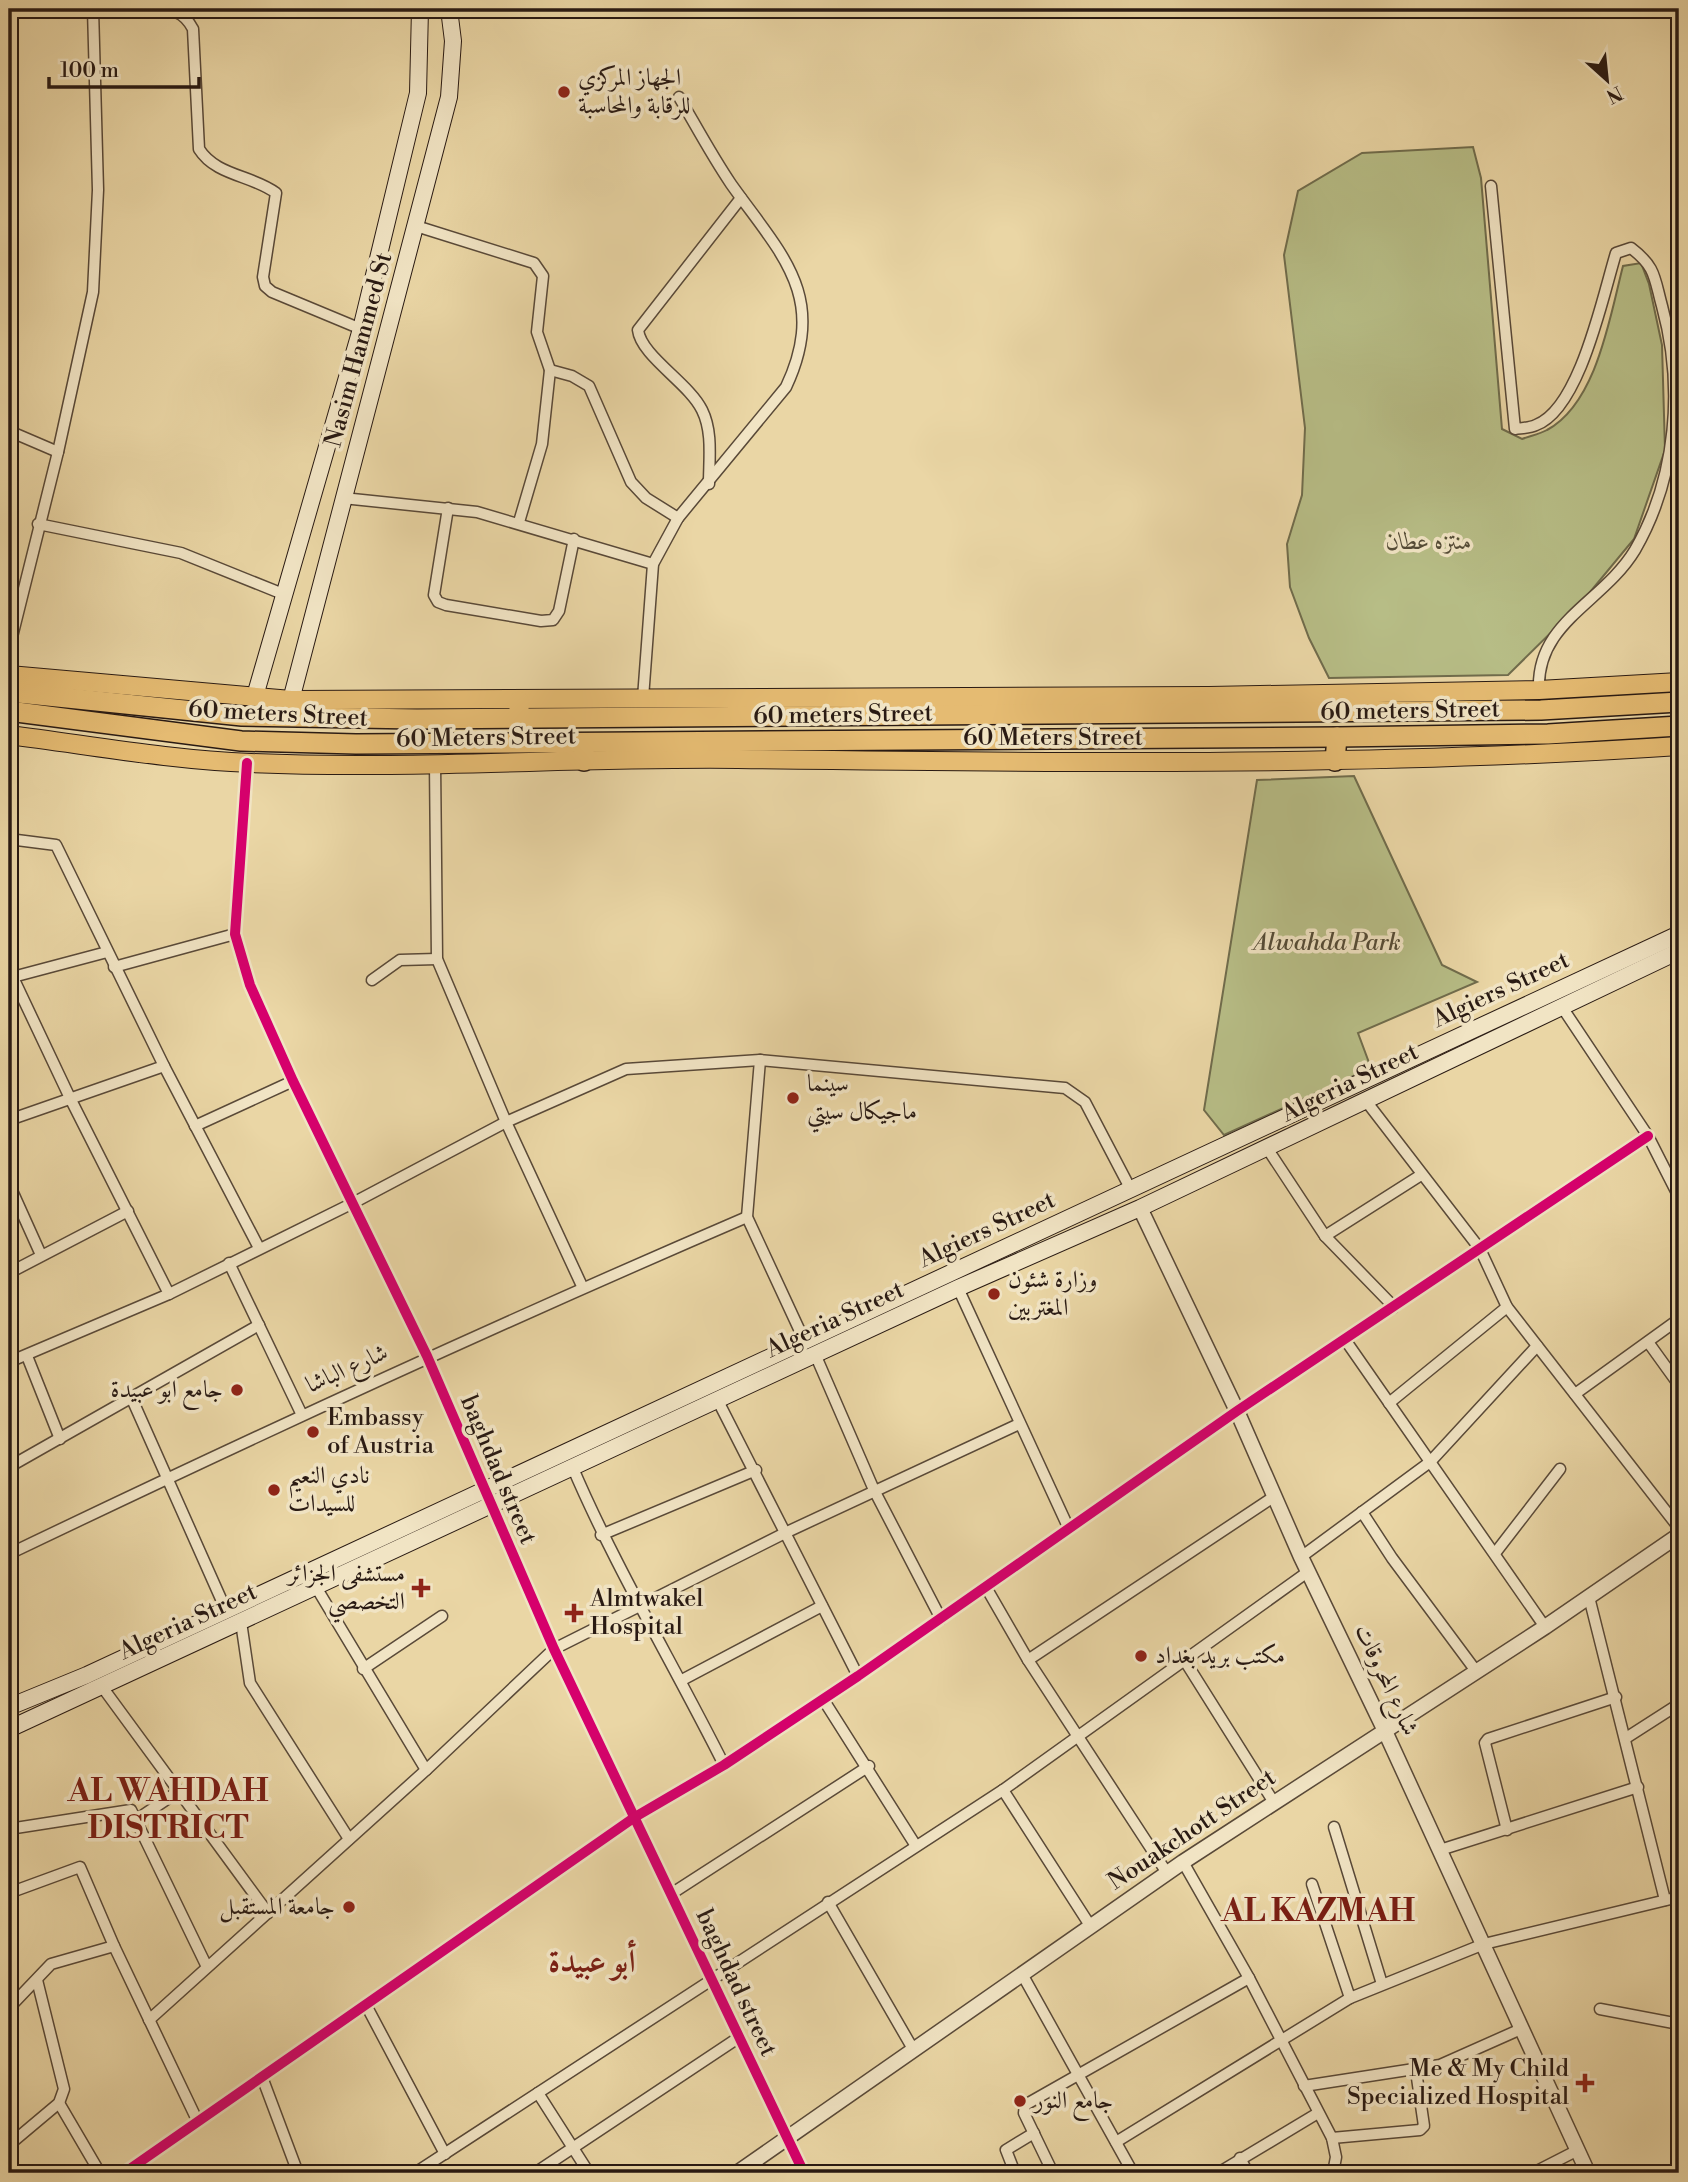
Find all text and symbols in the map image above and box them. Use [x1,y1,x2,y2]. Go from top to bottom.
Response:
scale bar [49,46,200,90]
north arrow [1572,46,1642,116]
text: 100 m [60,58,119,84]
place label: الجهاز المركزي للرقابة والمحاسبة [578,63,691,121]
text: N [1602,80,1626,108]
marker: الجهاز المركزي للرقابة والمحاسبة [556,84,572,100]
street label: Nasim Hammed St [319,249,400,451]
park label: منتزه عطان [1386,527,1472,557]
street label: 60 meters Street [187,694,369,734]
street label: 60 meters Street [1320,694,1501,728]
street label: 60 meters Street [753,698,934,732]
street label: 60 Meters Street [396,721,577,755]
street label: 60 Meters Street [963,723,1144,753]
park label: Alwahda Park [1250,928,1401,958]
street label: Algiers Street [1427,945,1574,1035]
street label: Algeria Street [1276,1037,1424,1130]
place label: سينما ماجيكال سيتي [807,1069,917,1133]
marker: سينما ماجيكال سيتي [785,1090,801,1106]
street label: Algiers Street [913,1185,1060,1275]
place label: وزارة شئون المغتربين [1008,1265,1097,1323]
street label: Algeria Street [760,1275,909,1365]
marker: وزارة شئون المغتربين [986,1286,1002,1302]
street label: شارع الباشا [301,1338,394,1404]
place label: جامع ابو عبيدة [111,1375,223,1411]
marker: جامع ابو عبيدة [229,1382,245,1398]
street label: baghdad street [453,1391,543,1550]
place label: Embassy of Austria [327,1403,435,1461]
marker: Embassy of Austria [305,1424,321,1440]
place label: نادي النعيم للسيدات [288,1461,370,1519]
marker: نادي النعيم للسيدات [266,1482,282,1498]
place label: مستشفى الجزائر التخصصي [285,1559,405,1623]
street label: Algeria Street [113,1577,262,1667]
marker: مستشفى الجزائر التخصصي [411,1578,431,1598]
place label: Almtwakel Hospital [589,1584,703,1642]
marker: Almtwakel Hospital [564,1603,584,1623]
street label: شارع المحروقات [1343,1619,1425,1742]
place label: مكتب بريد بغداد [1155,1641,1285,1671]
marker: مكتب بريد بغداد [1133,1648,1149,1664]
street label: Nouakchott Street [1103,1763,1282,1897]
district label: AL WAHDAH DISTRICT [66,1771,269,1848]
district label: AL KAZMAH [1220,1891,1415,1931]
place label: جامعة المستقبل [219,1892,335,1923]
marker: جامعة المستقبل [341,1899,357,1915]
street label: baghdad street [689,1905,783,2062]
district label: أبو عبيدة [548,1939,636,1982]
place label: Me & My Child Specialized Hospital [1347,2054,1569,2112]
marker: Me & My Child Specialized Hospital [1575,2073,1595,2093]
place label: جامع النور [1032,2086,1113,2122]
marker: جامع النور [1012,2093,1028,2109]

